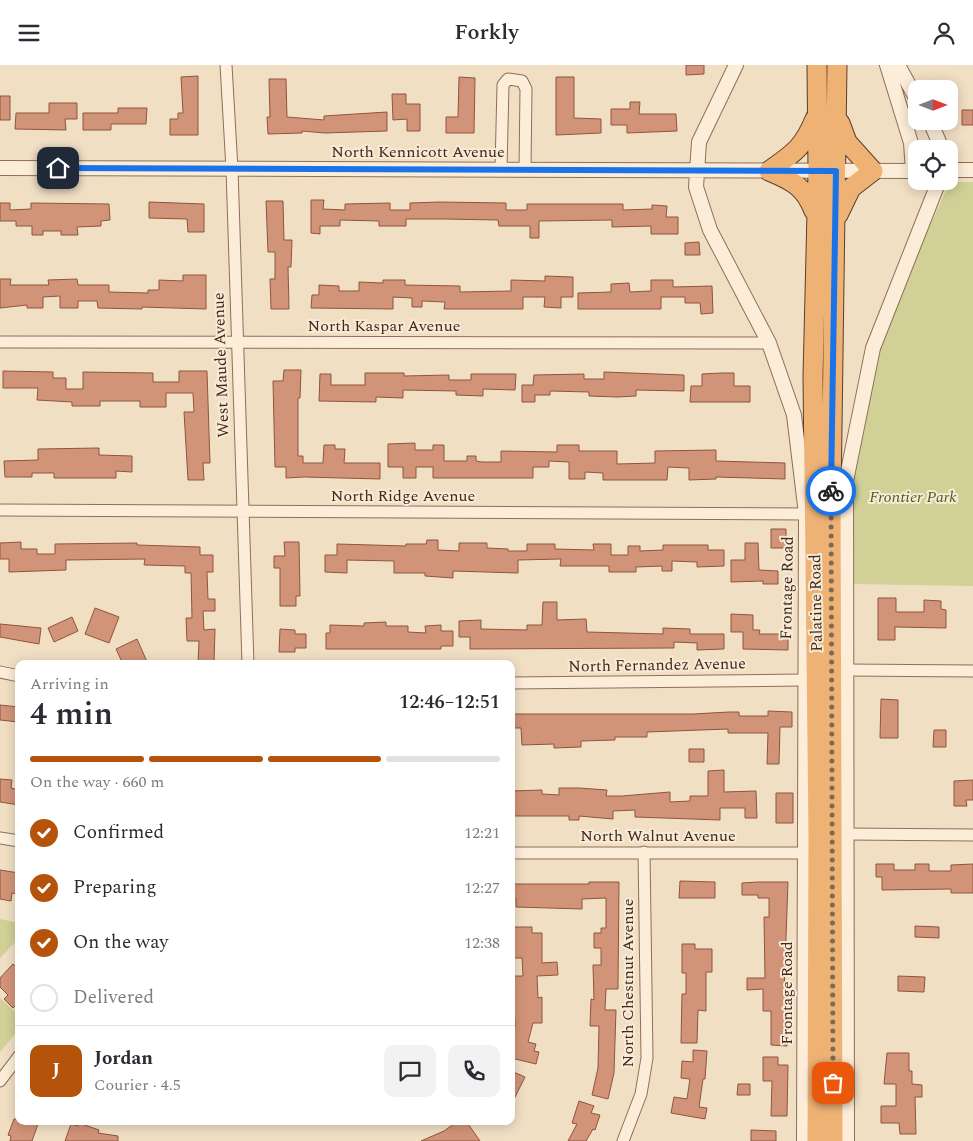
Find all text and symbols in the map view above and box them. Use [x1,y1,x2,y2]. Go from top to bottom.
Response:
text: Forkly [454,16,519,49]
icon: menu [15,19,43,47]
icon: person [930,19,958,47]
north arrow [908,80,958,130]
map controls [908,80,958,190]
street label: North Kennicott Avenue [331,140,505,164]
button: locate [908,140,958,190]
pin [37,147,79,189]
icon: home [44,154,72,182]
street label: West Maude Avenue [206,292,236,438]
street label: North Kaspar Avenue [308,314,460,338]
courier [806,466,856,516]
icon: bike [817,477,845,505]
street label: North Ridge Avenue [331,484,475,508]
park label: Frontier Park [869,485,957,509]
street label: Frontage Road [774,536,800,640]
street label: Palatine Road [803,554,829,652]
street label: North Fernandez Avenue [568,651,746,679]
text: Arriving in [30,672,109,696]
text: 12:46–12:51 [399,688,500,717]
text: 4 min [30,690,113,739]
text: On the way · 660 m [30,770,164,794]
text: Confirmed [73,818,164,847]
icon: check [30,819,58,847]
text: 12:21 [464,821,500,845]
street label: North Walnut Avenue [580,824,736,848]
text: Preparing [73,873,157,902]
icon: check [30,874,58,902]
text: 12:27 [464,876,500,900]
street label: North Chestnut Avenue [616,899,640,1067]
text: On the way [73,928,169,957]
icon: check [30,929,58,957]
text: 12:38 [464,931,500,955]
street label: Frontage Road [775,941,799,1045]
text: Delivered [73,983,154,1012]
text: Jordan [94,1044,153,1073]
button: chat [384,1045,436,1097]
button: phone [448,1045,500,1097]
text: J [52,1056,60,1085]
pin [812,1062,854,1104]
icon: bag [819,1069,847,1097]
text: Courier · 4.5 [94,1073,181,1097]

